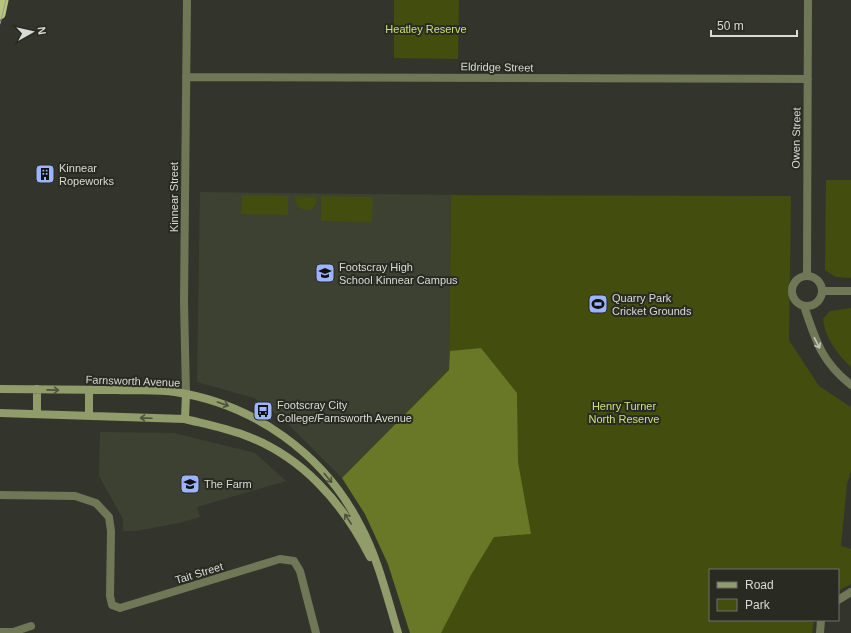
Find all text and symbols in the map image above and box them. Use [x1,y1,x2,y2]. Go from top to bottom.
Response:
north arrow [12,12,52,52]
scale bar [711,12,797,38]
text: 50 m [717,19,744,33]
park label: Heatley Reserve [385,23,467,35]
text: N [35,26,48,35]
street label: Eldridge Street [461,60,533,74]
street label: Owen Street [789,107,803,169]
place label: Kinnear Ropeworks [59,162,115,187]
street label: Kinnear Street [168,162,180,232]
building icon: Kinnear Ropeworks [34,163,56,185]
place label: Footscray High School Kinnear Campus [339,261,458,286]
school or university icon: Footscray High School Kinnear Campus [314,262,336,284]
place label: Quarry Park Cricket Grounds [612,292,692,317]
sports icon: Quarry Park Cricket Grounds [587,293,609,315]
one-way arrow [814,337,821,349]
street label: Farnsworth Avenue [86,373,180,389]
one-way arrow [46,386,59,393]
place label: Footscray City College/Farnsworth Avenue [277,399,412,424]
bus stop icon: Footscray City College/Farnsworth Avenue [252,400,274,422]
park label: Henry Turner North Reserve [589,400,659,425]
one-way arrow [217,401,230,408]
one-way arrow [140,414,153,422]
school or university icon: The Farm [179,473,201,495]
one-way arrow [324,473,333,484]
place label: The Farm [204,478,252,490]
one-way arrow [344,514,352,525]
street label: Tait Street [174,560,224,586]
legend [709,569,839,621]
text: Road [745,578,774,592]
text: Park [745,598,771,612]

